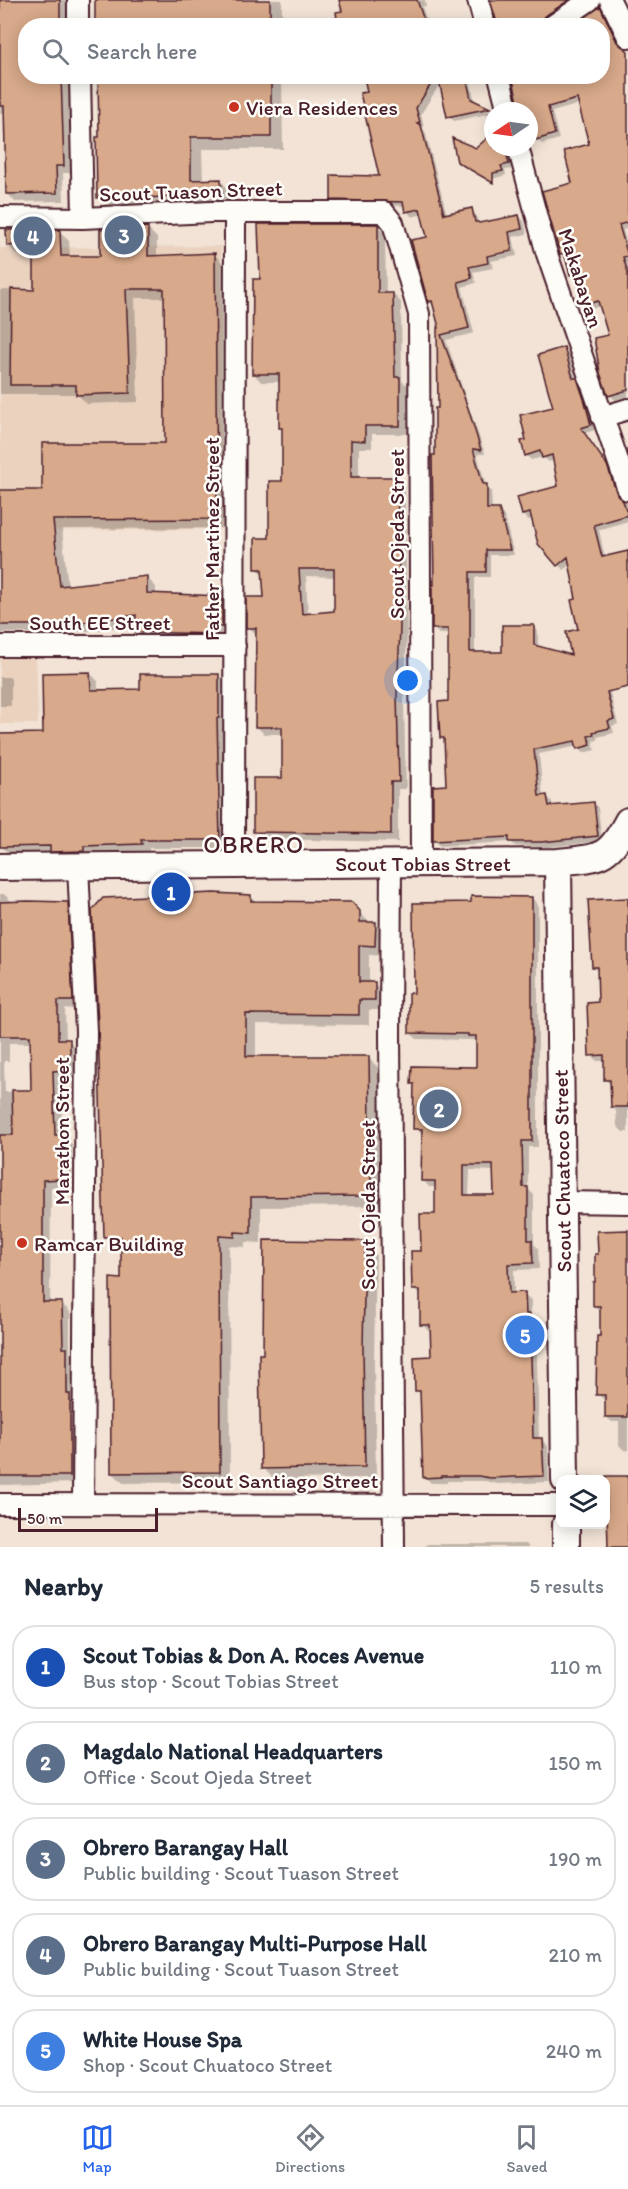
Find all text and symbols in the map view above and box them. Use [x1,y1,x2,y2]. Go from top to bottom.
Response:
search box [18,18,610,84]
icon: search [39,35,72,68]
text: Search here [87,38,197,65]
place label: Viera Residences [246,95,398,120]
marker: Viera Residences [227,100,241,114]
north arrow [484,102,538,156]
street label: Scout Tuason Street [99,175,283,207]
pin: 3 [104,212,144,258]
pin: 4 [14,214,52,258]
street label: Makabayan [553,225,609,331]
street label: Father Martinez Street [199,437,224,641]
street label: Scout Ojeda Street [384,449,409,619]
street label: South EE Street [29,610,171,635]
your location [393,666,422,695]
district label: OBRERO [203,830,305,859]
street label: Scout Tobias Street [335,851,511,876]
pin: 1 [152,870,190,914]
street label: Marathon Street [49,1057,74,1205]
street label: Scout Chuatoco Street [548,1069,576,1273]
pin: 2 [420,1086,458,1132]
street label: Scout Ojeda Street [355,1120,380,1290]
place label: Ramcar Building [34,1231,184,1256]
marker: Ramcar Building [15,1236,29,1250]
pin: 5 [506,1312,544,1358]
street label: Scout Santiago Street [182,1468,378,1493]
map controls [556,1475,610,1529]
button: layers [556,1475,610,1529]
scale bar [18,1505,158,1532]
text: 50 m [27,1509,62,1528]
text: Nearby [24,1570,103,1602]
text: 5 results [530,1574,604,1598]
text: Scout Tobias & Don A. Roces Avenue [83,1642,424,1669]
text: 1 [41,1655,50,1679]
text: 110 m [550,1655,602,1679]
text: Bus stop · Scout Tobias Street [83,1669,339,1693]
text: Magdalo National Headquarters [83,1738,383,1765]
text: 2 [40,1751,51,1775]
text: 150 m [549,1751,602,1775]
text: Office · Scout Ojeda Street [83,1765,312,1789]
text: Obrero Barangay Hall [83,1834,288,1861]
text: 3 [40,1847,51,1871]
text: 190 m [549,1847,602,1871]
text: Public building · Scout Tuason Street [83,1861,399,1885]
text: Obrero Barangay Multi-Purpose Hall [83,1930,427,1957]
text: 4 [39,1943,52,1967]
text: 210 m [549,1943,602,1967]
text: Public building · Scout Tuason Street [83,1957,399,1981]
text: White House Spa [83,2026,242,2053]
text: 5 [40,2039,51,2063]
text: 240 m [546,2039,602,2063]
text: Shop · Scout Chuatoco Street [83,2053,332,2077]
tab: Map [81,2121,114,2176]
tab: Directions [275,2121,345,2176]
tab: Saved [507,2121,547,2176]

